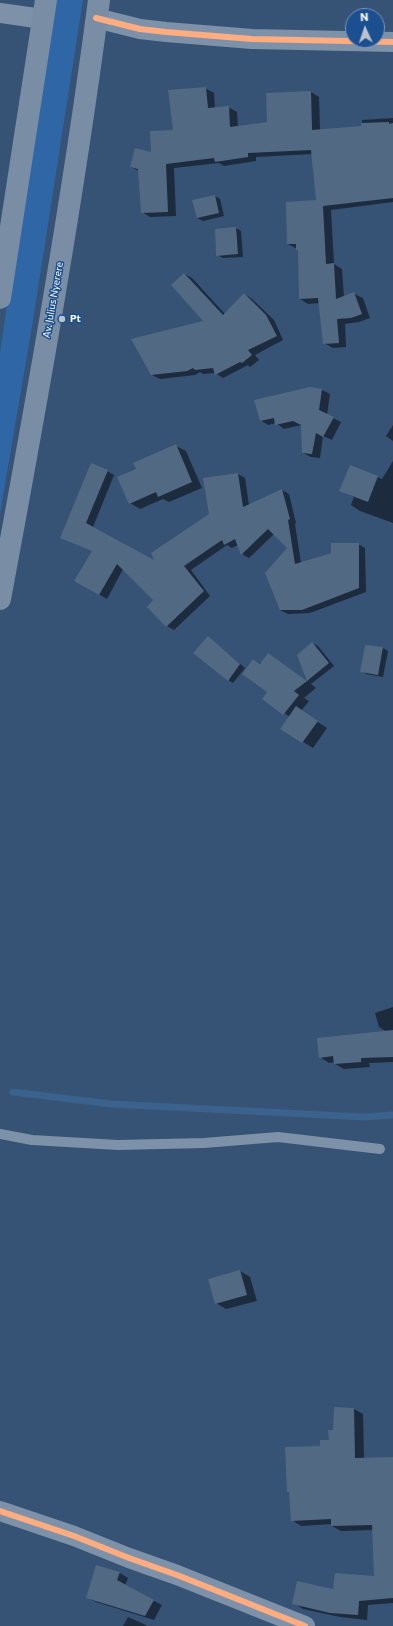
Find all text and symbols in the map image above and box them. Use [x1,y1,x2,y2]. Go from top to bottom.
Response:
north arrow [345,8,385,48]
text: N [360,10,369,23]
street label: Av. Julius Nyerere [40,261,66,339]
place label: Pt [70,313,81,325]
marker: Pt [57,314,67,324]

